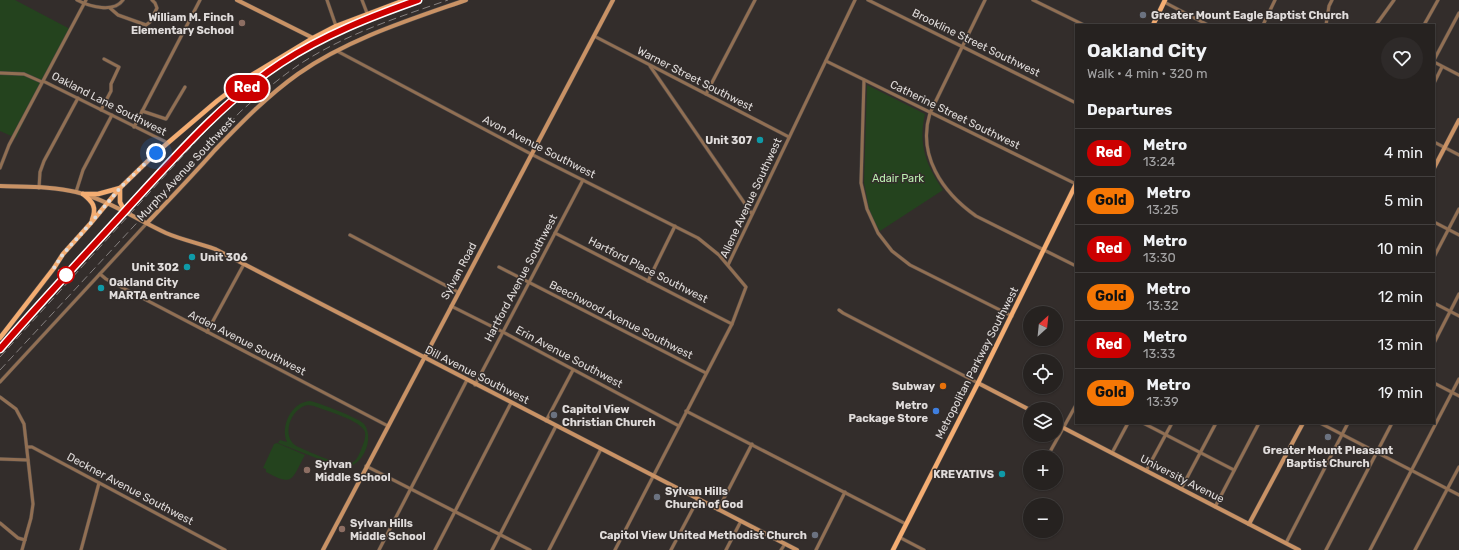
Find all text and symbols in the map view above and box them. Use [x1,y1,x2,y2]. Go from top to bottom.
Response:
street label: Brookline Street Southwest [910,6,1043,80]
place label: Greater Mount Eagle Baptist Church [1151,9,1349,22]
marker: Greater Mount Eagle Baptist Church [1138,10,1148,20]
place label: William M. Finch Elementary School [131,11,234,37]
marker: William M. Finch Elementary School [237,18,247,28]
button: heart [1381,37,1423,79]
text: Oakland City [1087,39,1207,62]
street label: Warner Street Southwest [635,44,756,114]
text: Walk · 4 min · 320 m [1087,66,1208,81]
street label: Oakland Lane Southwest [49,69,169,139]
line badge: Red [224,75,270,101]
street label: Catherine Street Southwest [888,78,1023,152]
text: Red [234,79,260,96]
text: Departures [1087,101,1172,119]
street label: Avon Avenue Southwest [480,113,598,181]
street label: Murphy Avenue Southwest [134,114,238,224]
place label: Unit 307 [705,134,753,147]
street label: Allene Avenue Southwest [717,135,785,260]
marker: Unit 307 [755,135,765,145]
text: Metro [1143,136,1187,154]
your location [146,143,166,163]
text: Red [1096,144,1122,161]
text: 4 min [1384,144,1423,162]
text: 13:24 [1143,154,1175,169]
park label: Adair Park [872,172,924,185]
text: Metro [1146,184,1191,202]
text: Gold [1095,192,1126,209]
text: 5 min [1384,192,1423,210]
text: 13:25 [1146,202,1179,217]
street label: Hartford Avenue Southwest [482,211,561,344]
text: Metro [1143,232,1187,250]
street label: Hartford Place Southwest [586,234,711,306]
street label: Sylvan Road [438,240,480,302]
text: Red [1096,240,1122,257]
text: 10 min [1377,240,1423,258]
text: 13:30 [1143,250,1176,265]
place label: Unit 306 [200,251,248,264]
marker: Unit 306 [187,252,197,262]
place label: Unit 302 [131,261,179,274]
marker: Unit 302 [182,262,192,272]
unlabelled marker [57,266,75,284]
place label: Oakland City MARTA entrance [109,276,200,302]
street label: Beechwood Avenue Southwest [547,278,696,362]
text: Metro [1146,280,1191,298]
marker: Oakland City MARTA entrance [96,283,106,293]
street label: Metropolitan Parkway Southwest [933,284,1021,441]
text: Gold [1095,288,1126,305]
text: 12 min [1378,288,1423,306]
text: 13:32 [1146,298,1179,313]
north arrow [1023,306,1063,346]
map controls [1023,306,1063,538]
street label: Arden Avenue Southwest [186,308,308,379]
street label: Erin Avenue Southwest [513,323,625,391]
text: Metro [1143,328,1187,346]
text: Red [1096,336,1122,353]
text: 13 min [1378,336,1423,354]
street label: Dill Avenue Southwest [423,343,532,407]
text: 13:33 [1143,346,1175,361]
button: locate [1023,354,1063,394]
text: Metro [1146,376,1191,394]
place label: Subway [892,380,935,393]
marker: Subway [938,381,948,391]
text: Gold [1095,384,1126,401]
text: 19 min [1378,384,1423,402]
text: 13:39 [1146,394,1179,409]
place label: Metro Package Store [848,399,928,425]
button: layers [1023,402,1063,442]
place label: Capitol View Christian Church [562,403,656,429]
marker: Metro Package Store [931,406,941,416]
marker: Capitol View Christian Church [549,410,559,420]
marker: Greater Mount Pleasant Baptist Church [1323,432,1333,442]
place label: Greater Mount Pleasant Baptist Church [1263,444,1393,470]
street label: Deckner Avenue Southwest [65,450,196,528]
button: + [1023,450,1063,490]
street label: University Avenue [1138,452,1226,506]
place label: Sylvan Middle School [315,458,391,484]
marker: Sylvan Middle School [302,465,312,475]
place label: KREYATIVS [933,468,994,481]
marker: KREYATIVS [997,469,1007,479]
place label: Sylvan Hills Church of God [665,485,743,511]
marker: Sylvan Hills Church of God [652,492,662,502]
button: − [1023,498,1063,538]
place label: Sylvan Hills Middle School [350,517,426,543]
marker: Sylvan Hills Middle School [337,524,347,534]
place label: Capitol View United Methodist Church [599,529,807,542]
marker: Capitol View United Methodist Church [810,530,820,540]

